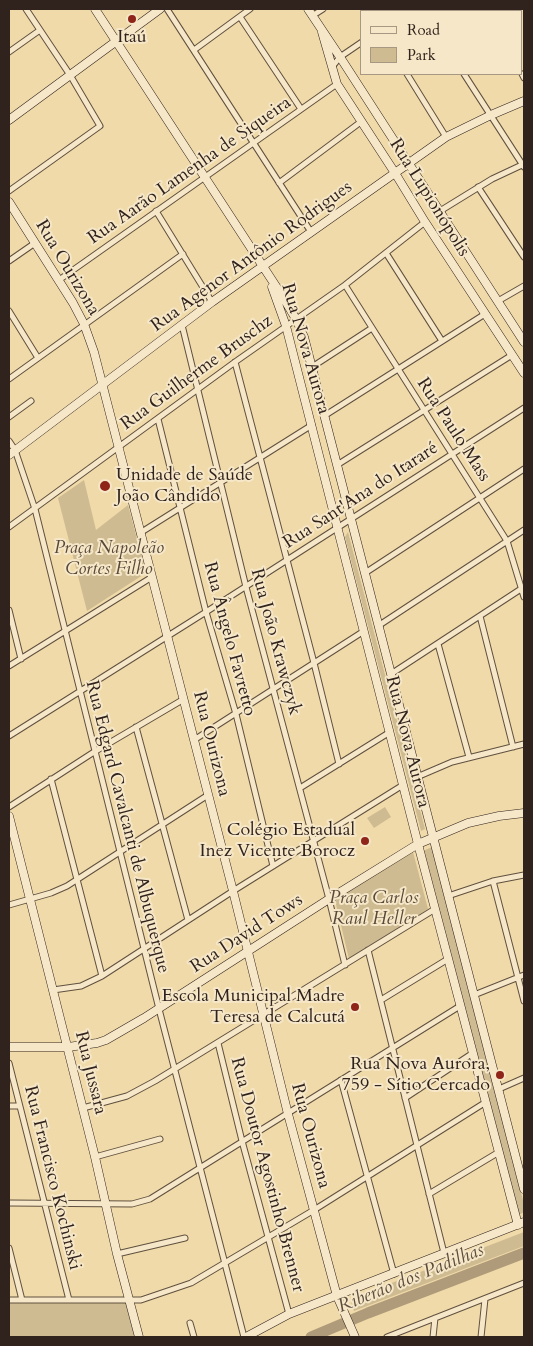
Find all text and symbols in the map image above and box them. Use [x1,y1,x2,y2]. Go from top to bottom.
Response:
legend [360,10,523,75]
marker: Itaú [126,13,138,25]
text: Road [407,20,440,40]
place label: Itaú [117,27,147,49]
text: Park [407,45,436,65]
street label: Rua Aarão Lamenha de Siqueira [84,92,296,250]
street label: Rua Lupionópolis [384,135,474,261]
street label: Rua Agenor Antônio Rodrigues [147,177,357,337]
street label: Rua Ourizona [30,216,104,320]
street label: Rua Nova Aurora [276,281,334,417]
street label: Rua Guilherme Bruschz [117,311,277,435]
street label: Rua Paulo Mass [411,374,495,486]
street label: Rua Sant'Ana do Itararé [280,438,442,554]
place label: Unidade de Saúde João Cândido [116,465,253,508]
marker: Unidade de Saúde João Cândido [98,479,112,493]
park label: Praça Napoleão Cortes Filho [54,538,164,580]
street label: Rua Ângelo Favretto [198,560,260,718]
street label: Rua João Krawczyk [245,566,305,718]
street label: Rua Nova Aurora [380,674,434,810]
street label: Rua Edgard Cavalcanti de Albuquerque [80,678,174,976]
street label: Rua Ourizona [187,689,235,799]
place label: Colégio Estadual Inez Vicente Borocz [199,820,355,862]
marker: Colégio Estadual Inez Vicente Borocz [359,835,371,847]
park label: Praça Carlos Raul Heller [329,888,419,931]
street label: Rua David Tows [187,890,307,978]
place label: Escola Municipal Madre Teresa de Calcutá [162,986,345,1028]
marker: Escola Municipal Madre Teresa de Calcutá [349,1001,361,1013]
street label: Rua Jussara [69,1029,111,1117]
place label: Rua Nova Aurora, 759 - Sítio Cercado [341,1054,490,1096]
street label: Rua Doutor Agostinho Brenner [225,1055,309,1295]
marker: Rua Nova Aurora, 759 - Sítio Cercado [494,1069,506,1081]
street label: Rua Ourizona [286,1081,334,1191]
street label: Rua Francisco Kochinski [19,1084,85,1272]
water label: Riberão dos Padilhas [335,1239,487,1319]

